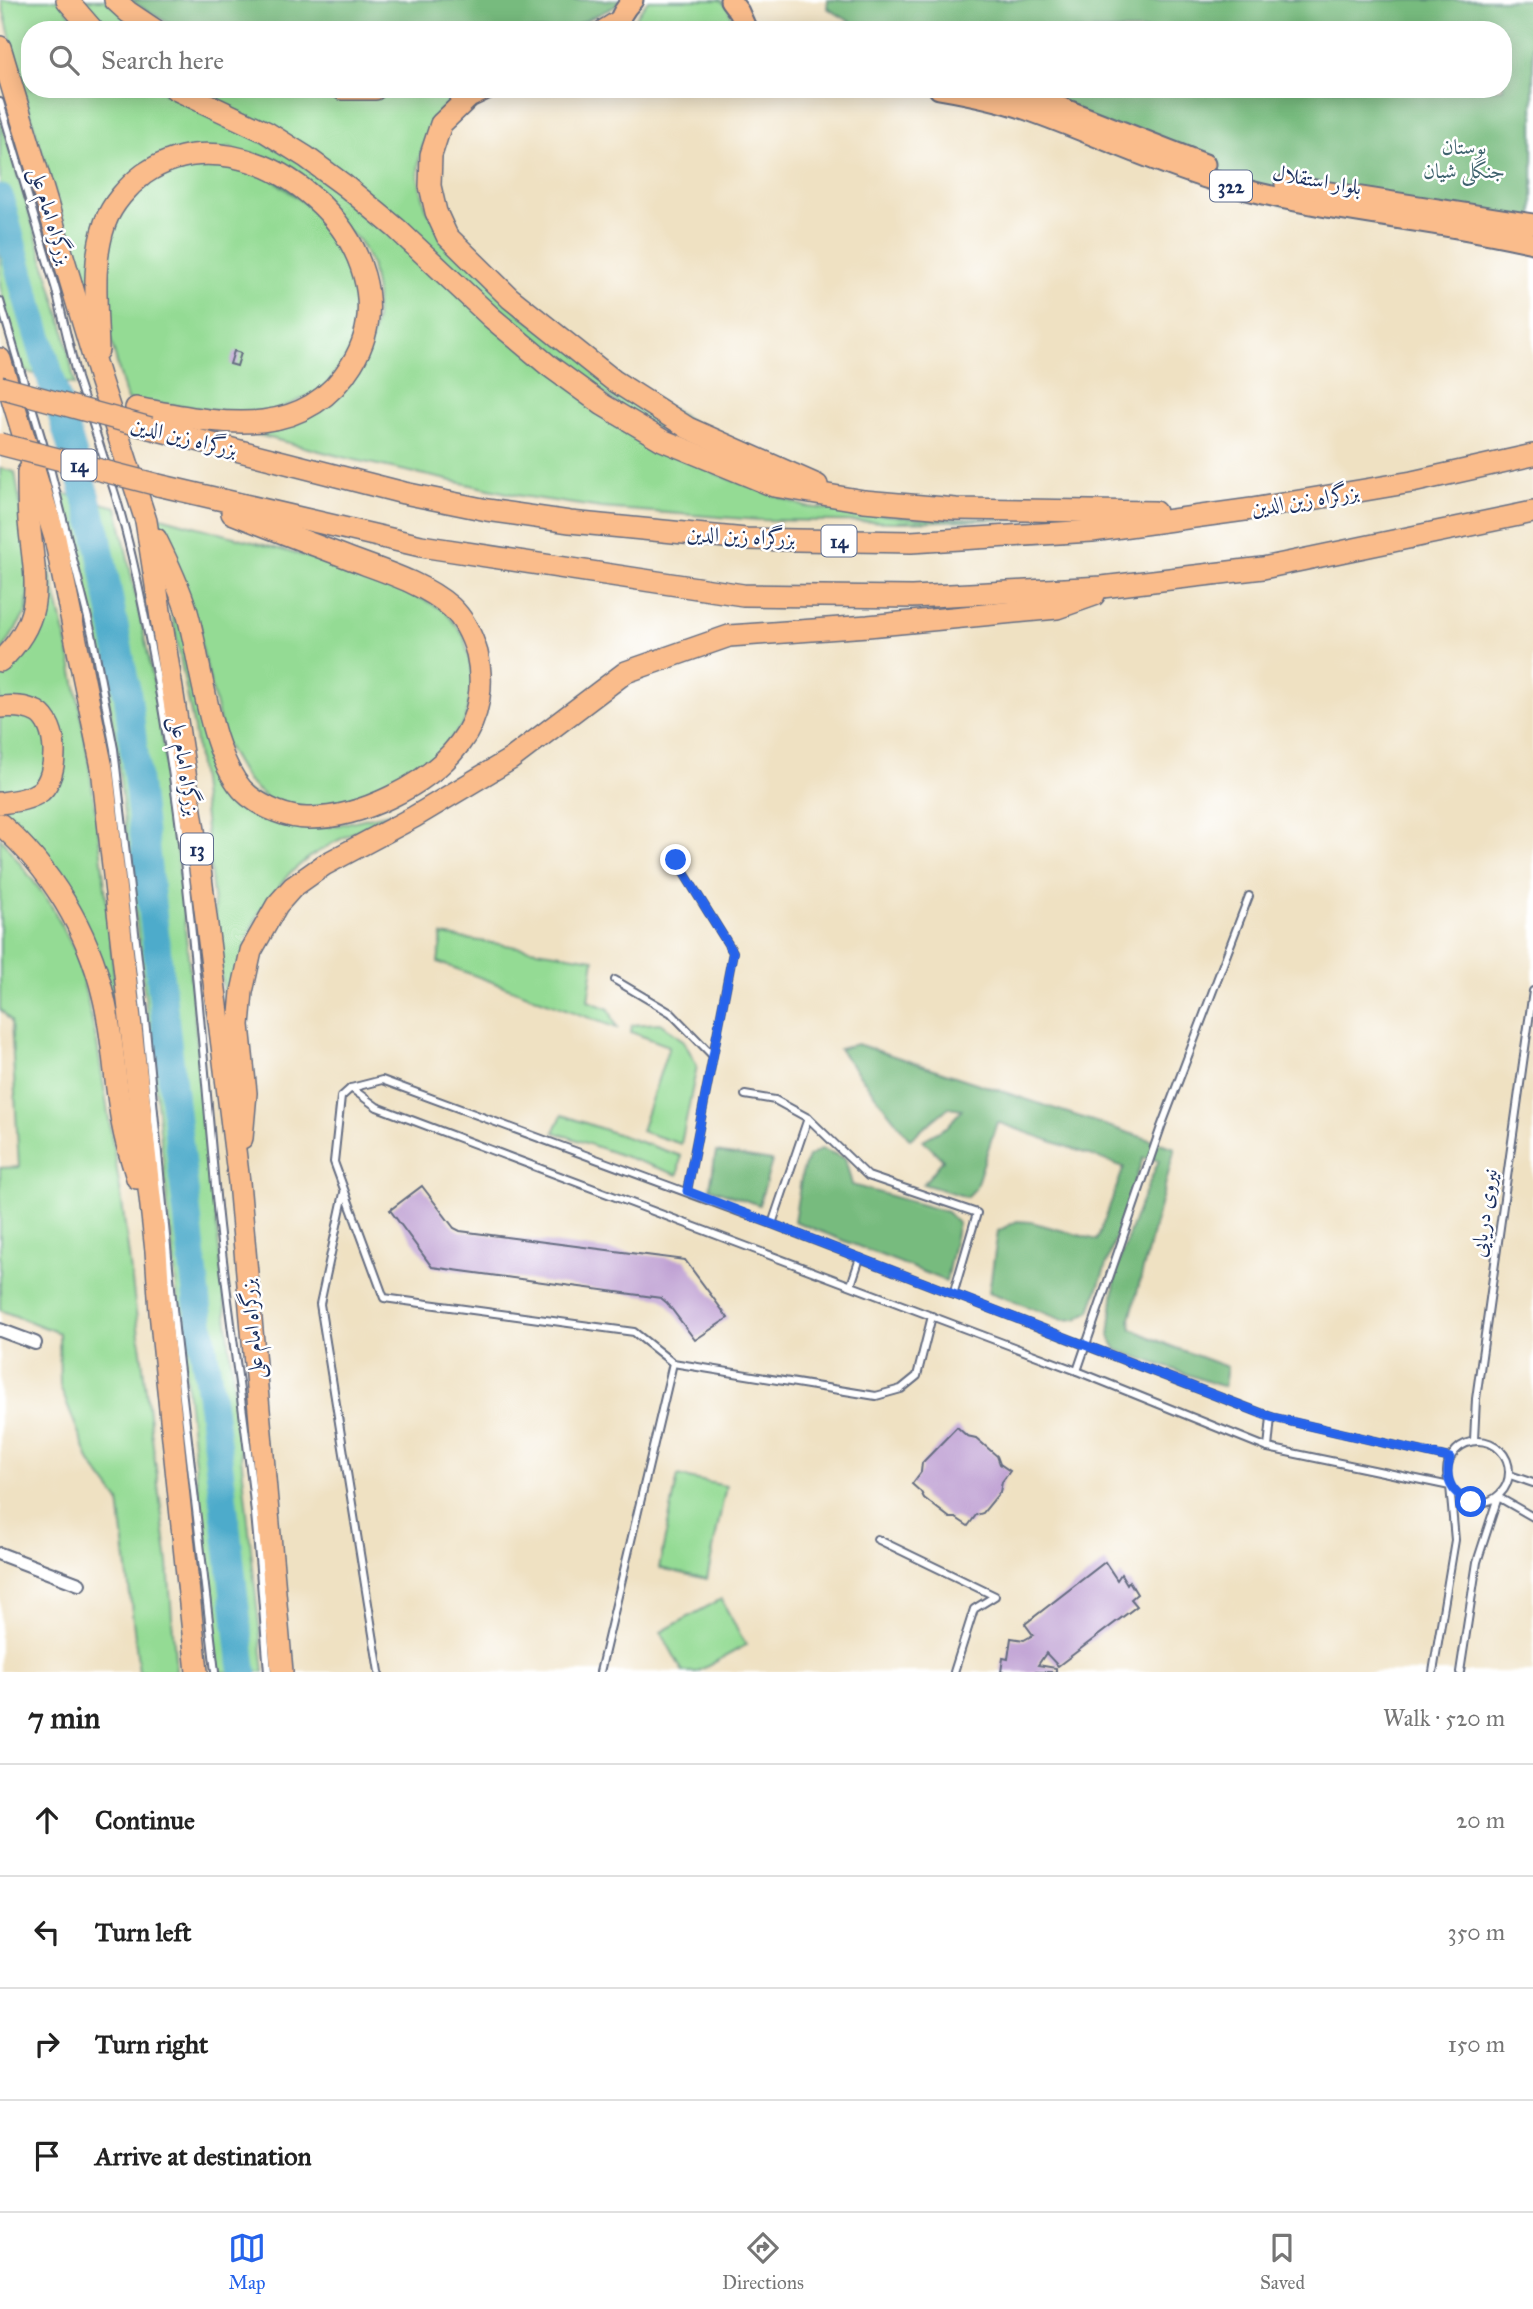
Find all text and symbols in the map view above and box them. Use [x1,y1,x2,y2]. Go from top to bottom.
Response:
search box [21,21,1512,98]
icon: search [45,41,83,79]
text: Search here [101,44,224,76]
park label: بوستان جنگلی شیان [1423,134,1505,187]
street label: بلوار استقلال [1270,159,1364,201]
street label: بزرگراه امام علی [19,164,79,270]
road number: 322 [1210,170,1252,202]
street label: بزرگراه زین الدین [128,410,240,463]
road number: 14 [62,450,96,480]
street label: بزرگراه زین الدین [1249,478,1361,521]
street label: بزرگراه زین الدین [686,519,796,552]
road number: 14 [822,526,856,556]
street label: بزرگراه امام علی [159,714,207,819]
road number: 13 [181,834,213,864]
route end [660,844,691,875]
street label: نیروی دریایی [1465,1167,1504,1259]
street label: بزرگراه امام علی [234,1277,274,1380]
route start [1455,1486,1486,1517]
text: 7 min [28,1700,100,1736]
text: Walk · 520 m [1383,1704,1505,1732]
icon: ahead [28,1801,66,1839]
text: Continue [95,1804,195,1836]
text: 20 m [1456,1806,1505,1834]
icon: left [28,1913,66,1951]
text: Turn left [95,1916,191,1948]
text: 350 m [1447,1918,1505,1946]
icon: right [28,2025,66,2063]
text: Turn right [95,2028,208,2060]
text: 150 m [1448,2030,1505,2058]
icon: arrive [28,2137,66,2175]
text: Arrive at destination [95,2140,312,2172]
tab: Map [228,2229,266,2294]
tab: Directions [722,2229,804,2294]
tab: Saved [1260,2229,1305,2294]

